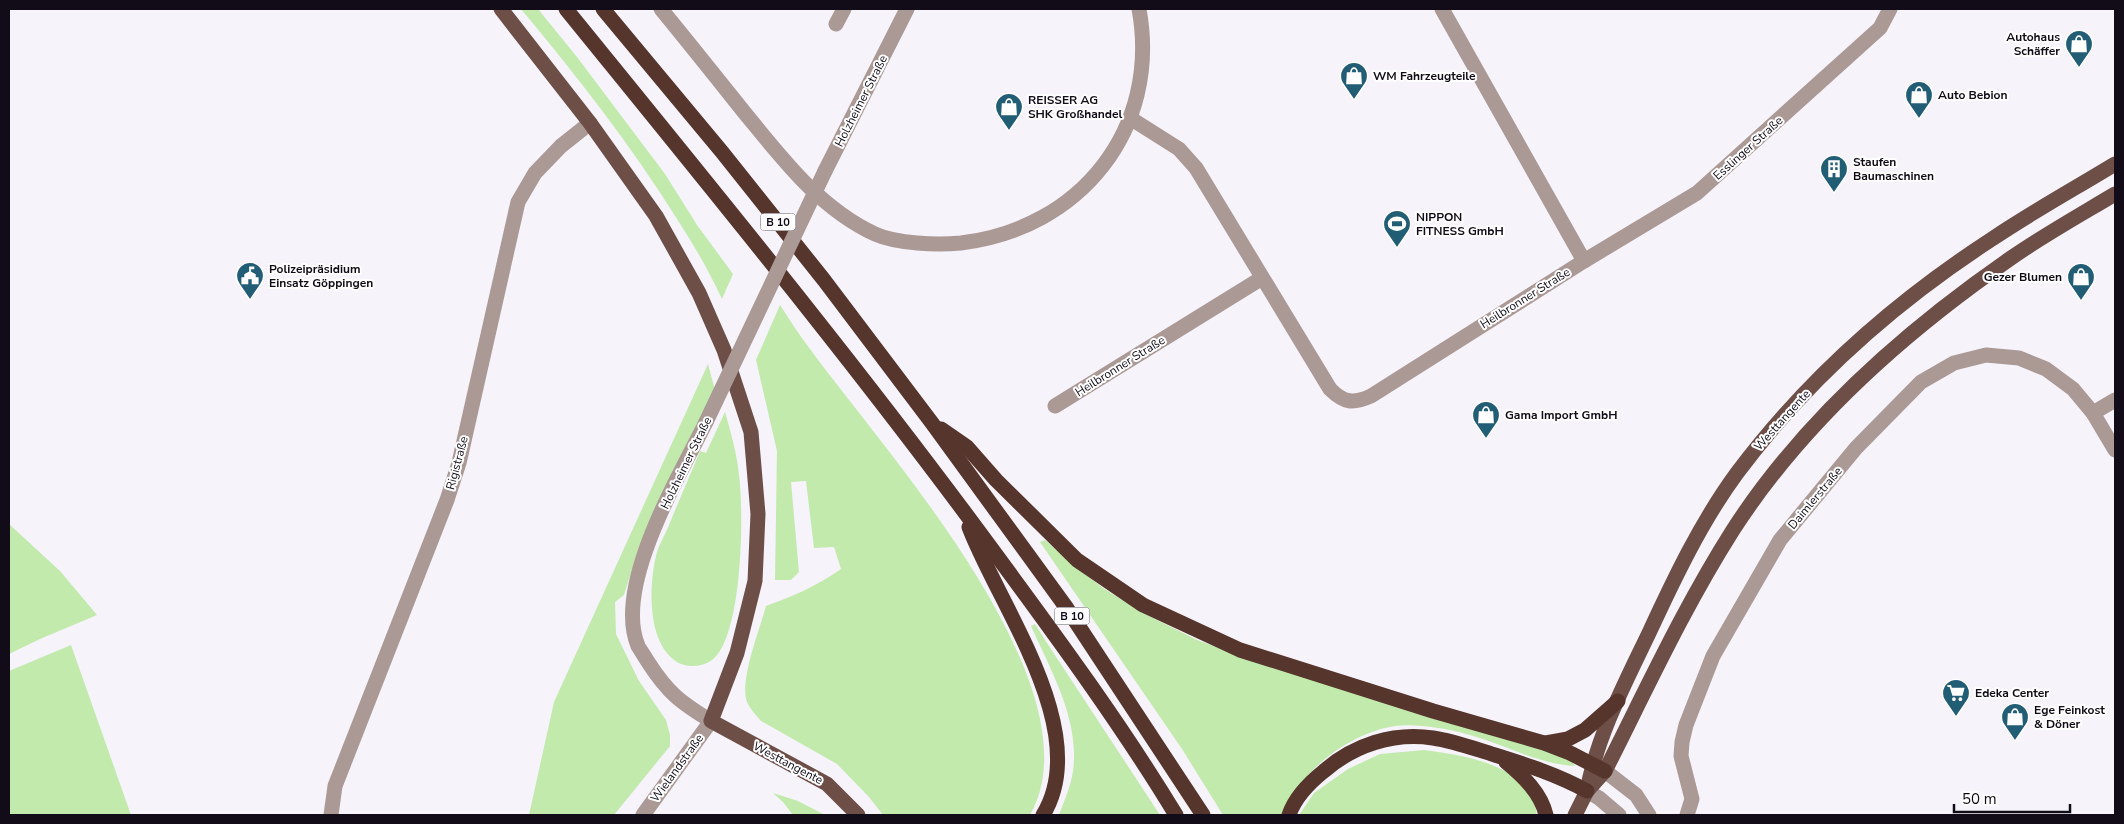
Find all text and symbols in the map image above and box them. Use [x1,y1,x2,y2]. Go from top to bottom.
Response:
place label: Autohaus Schäffer [2006,29,2060,59]
shop icon: Autohaus Schäffer [2064,29,2094,68]
street label: Holzheimer Straße [831,52,891,150]
shop icon: WM Fahrzeugteile [1339,61,1369,100]
place label: WM Fahrzeugteile [1373,68,1476,84]
shop icon: Auto Bebion [1904,80,1934,119]
place label: Auto Bebion [1938,87,2008,103]
shop icon: REISSER AG SHK Großhandel [994,92,1024,131]
place label: REISSER AG SHK Großhandel [1028,92,1123,122]
street label: Esslinger Straße [1710,113,1786,183]
building icon: Staufen Baumaschinen [1819,154,1849,193]
place label: Staufen Baumaschinen [1853,154,1934,184]
sports icon: NIPPON FITNESS GmbH [1382,209,1412,248]
place label: NIPPON FITNESS GmbH [1416,209,1504,239]
road number: B 10 [760,213,796,230]
public building icon: Polizeipräsidium Einsatz Göppingen [235,261,265,300]
place label: Polizeipräsidium Einsatz Göppingen [269,261,373,291]
shop icon: Gezer Blumen [2066,262,2096,301]
street label: Heilbronner Straße [1477,264,1573,332]
place label: Gezer Blumen [1984,269,2062,285]
street label: Heilbronner Straße [1072,332,1168,400]
street label: Westtangente [1750,386,1814,454]
shop icon: Gama Import GmbH [1471,400,1501,439]
place label: Gama Import GmbH [1505,407,1617,423]
street label: Holzheimer Straße [657,414,715,512]
street label: Rigistraße [442,434,472,492]
street label: Daimlerstraße [1784,463,1846,533]
road number: B 10 [1054,608,1090,624]
supermarket icon: Edeka Center [1941,678,1971,717]
place label: Edeka Center [1975,685,2049,701]
shop icon: Ege Feinkost & Döner [2000,702,2030,741]
place label: Ege Feinkost & Döner [2034,702,2105,732]
street label: Wielandstraße [647,731,707,805]
street label: Westtangente [750,738,826,788]
scale bar [1954,782,2070,814]
text: 50 m [1962,789,1997,809]

